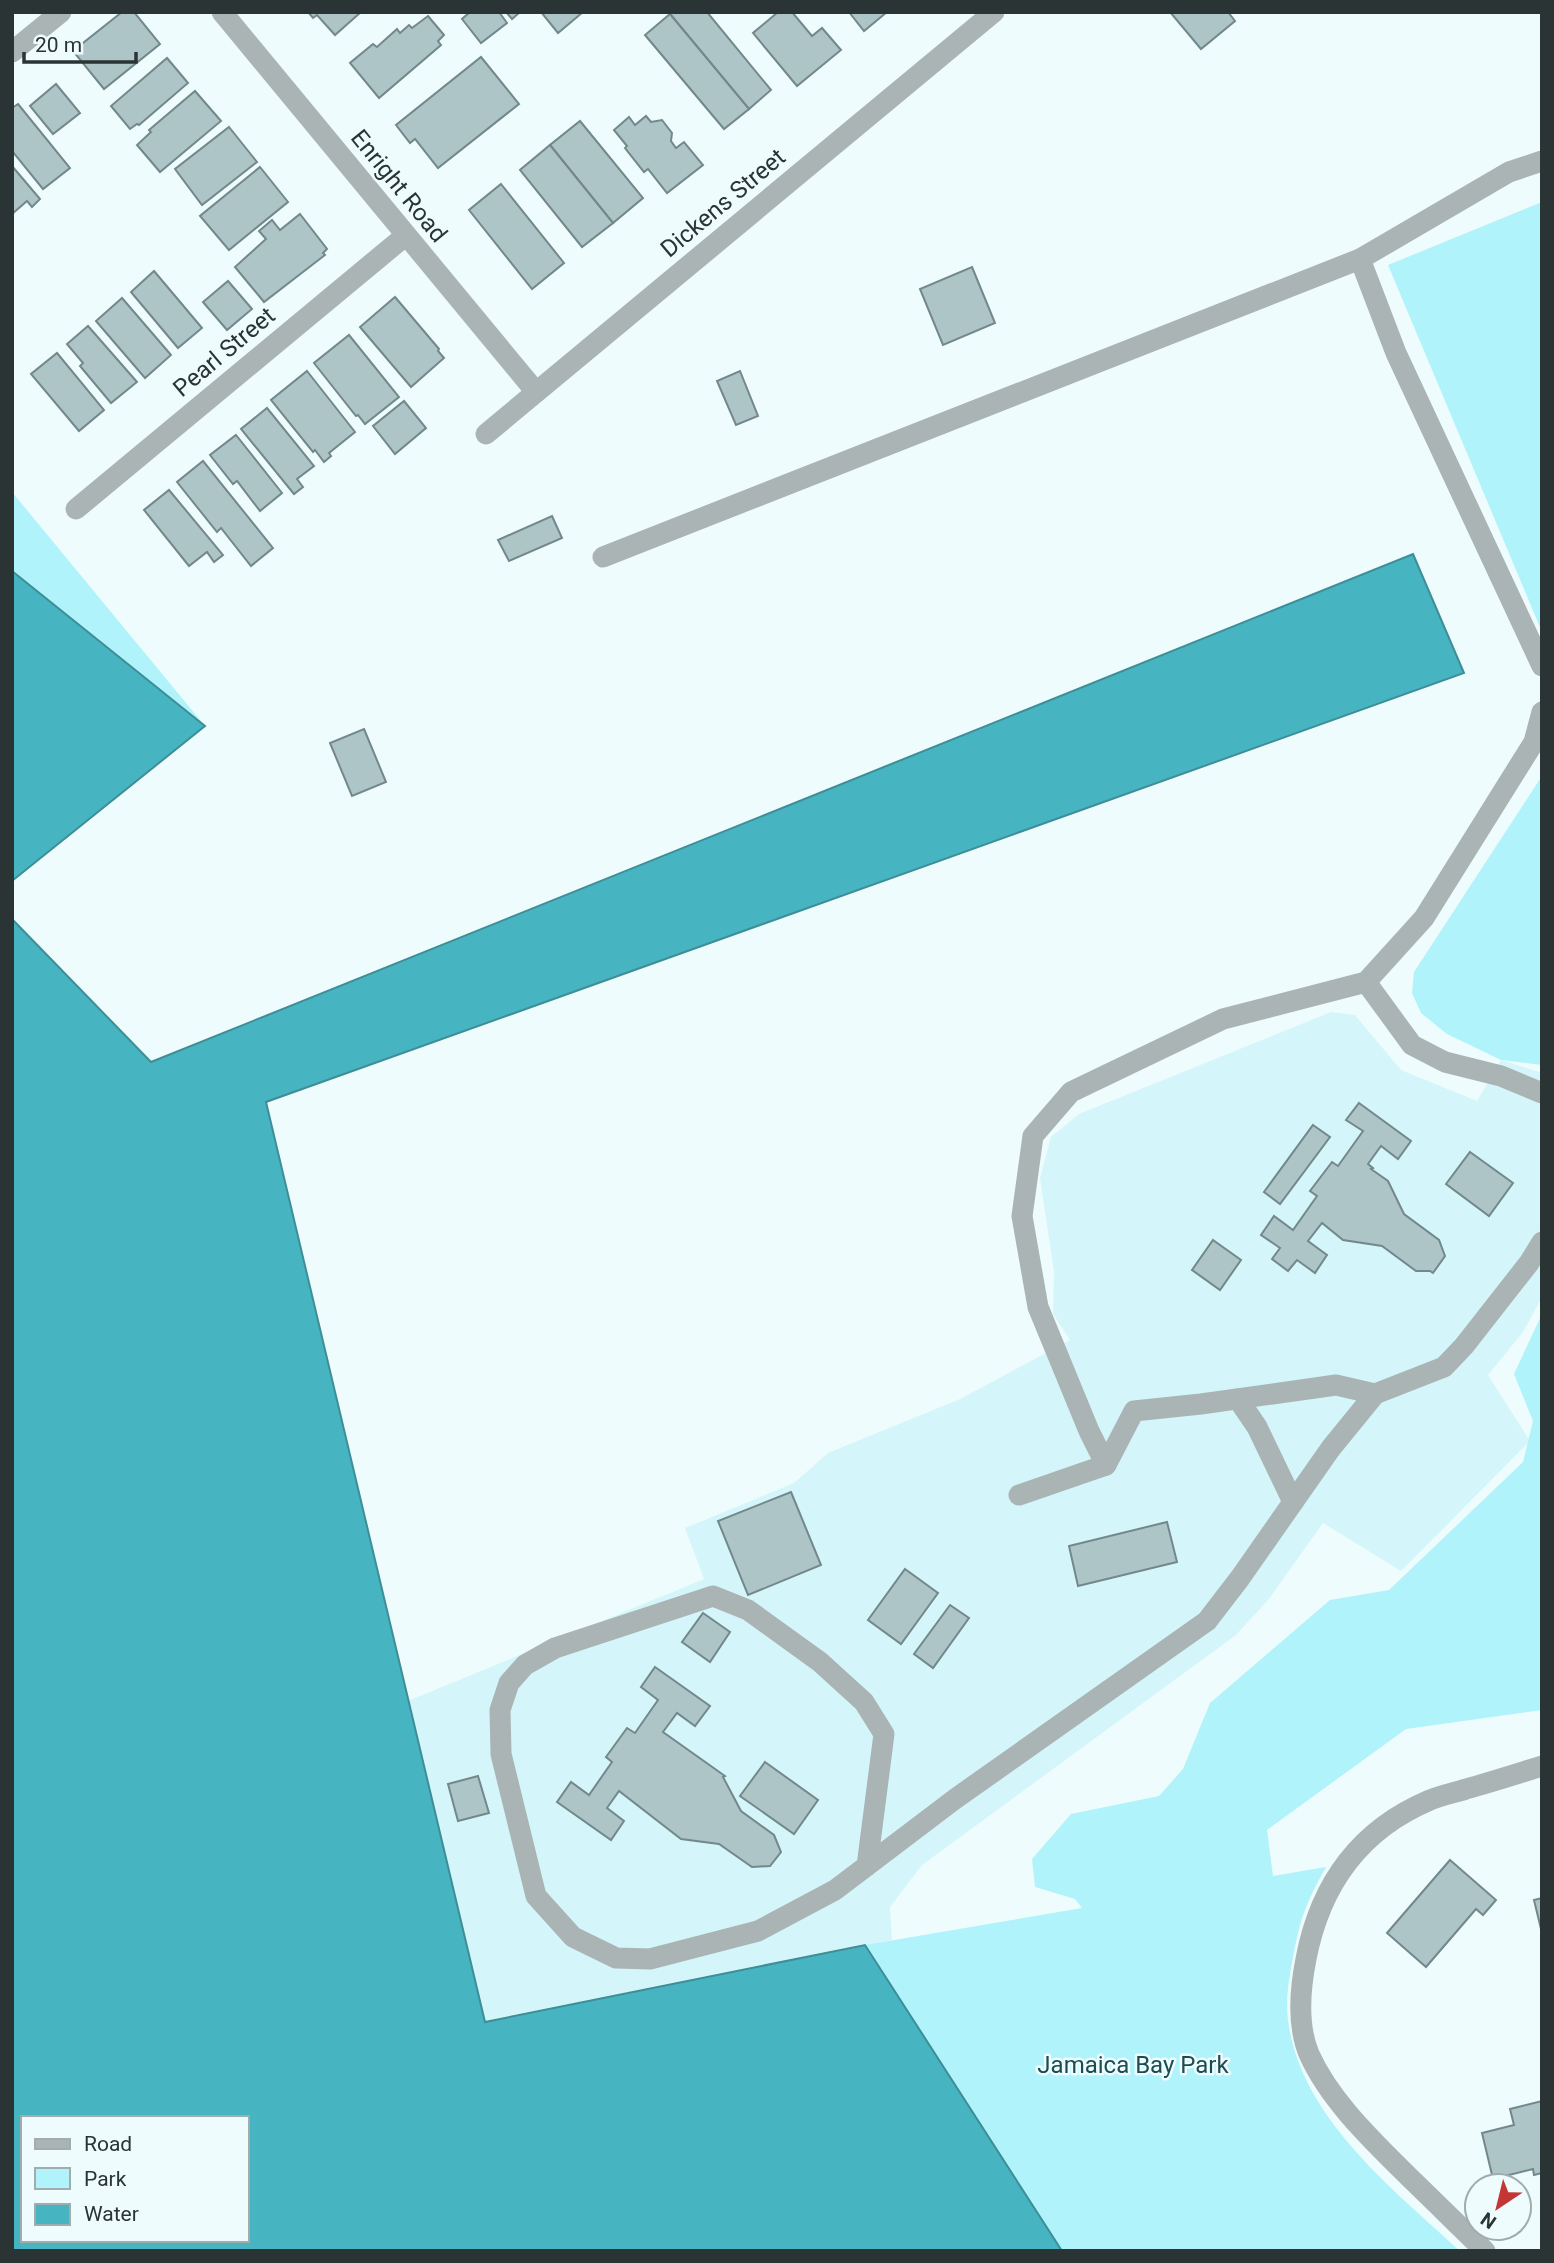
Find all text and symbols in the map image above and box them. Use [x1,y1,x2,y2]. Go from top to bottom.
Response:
scale bar [24,21,136,65]
text: 20 m [35,33,82,57]
street label: Enright Road [345,124,453,248]
street label: Dickens Street [655,143,791,263]
street label: Pearl Street [168,301,281,403]
park label: Jamaica Bay Park [1037,2051,1229,2079]
legend [21,2116,248,2242]
text: Road [84,2132,132,2156]
text: Park [84,2167,127,2191]
north arrow [1463,2172,1533,2242]
text: Water [84,2202,139,2226]
text: N [1476,2207,1501,2234]

